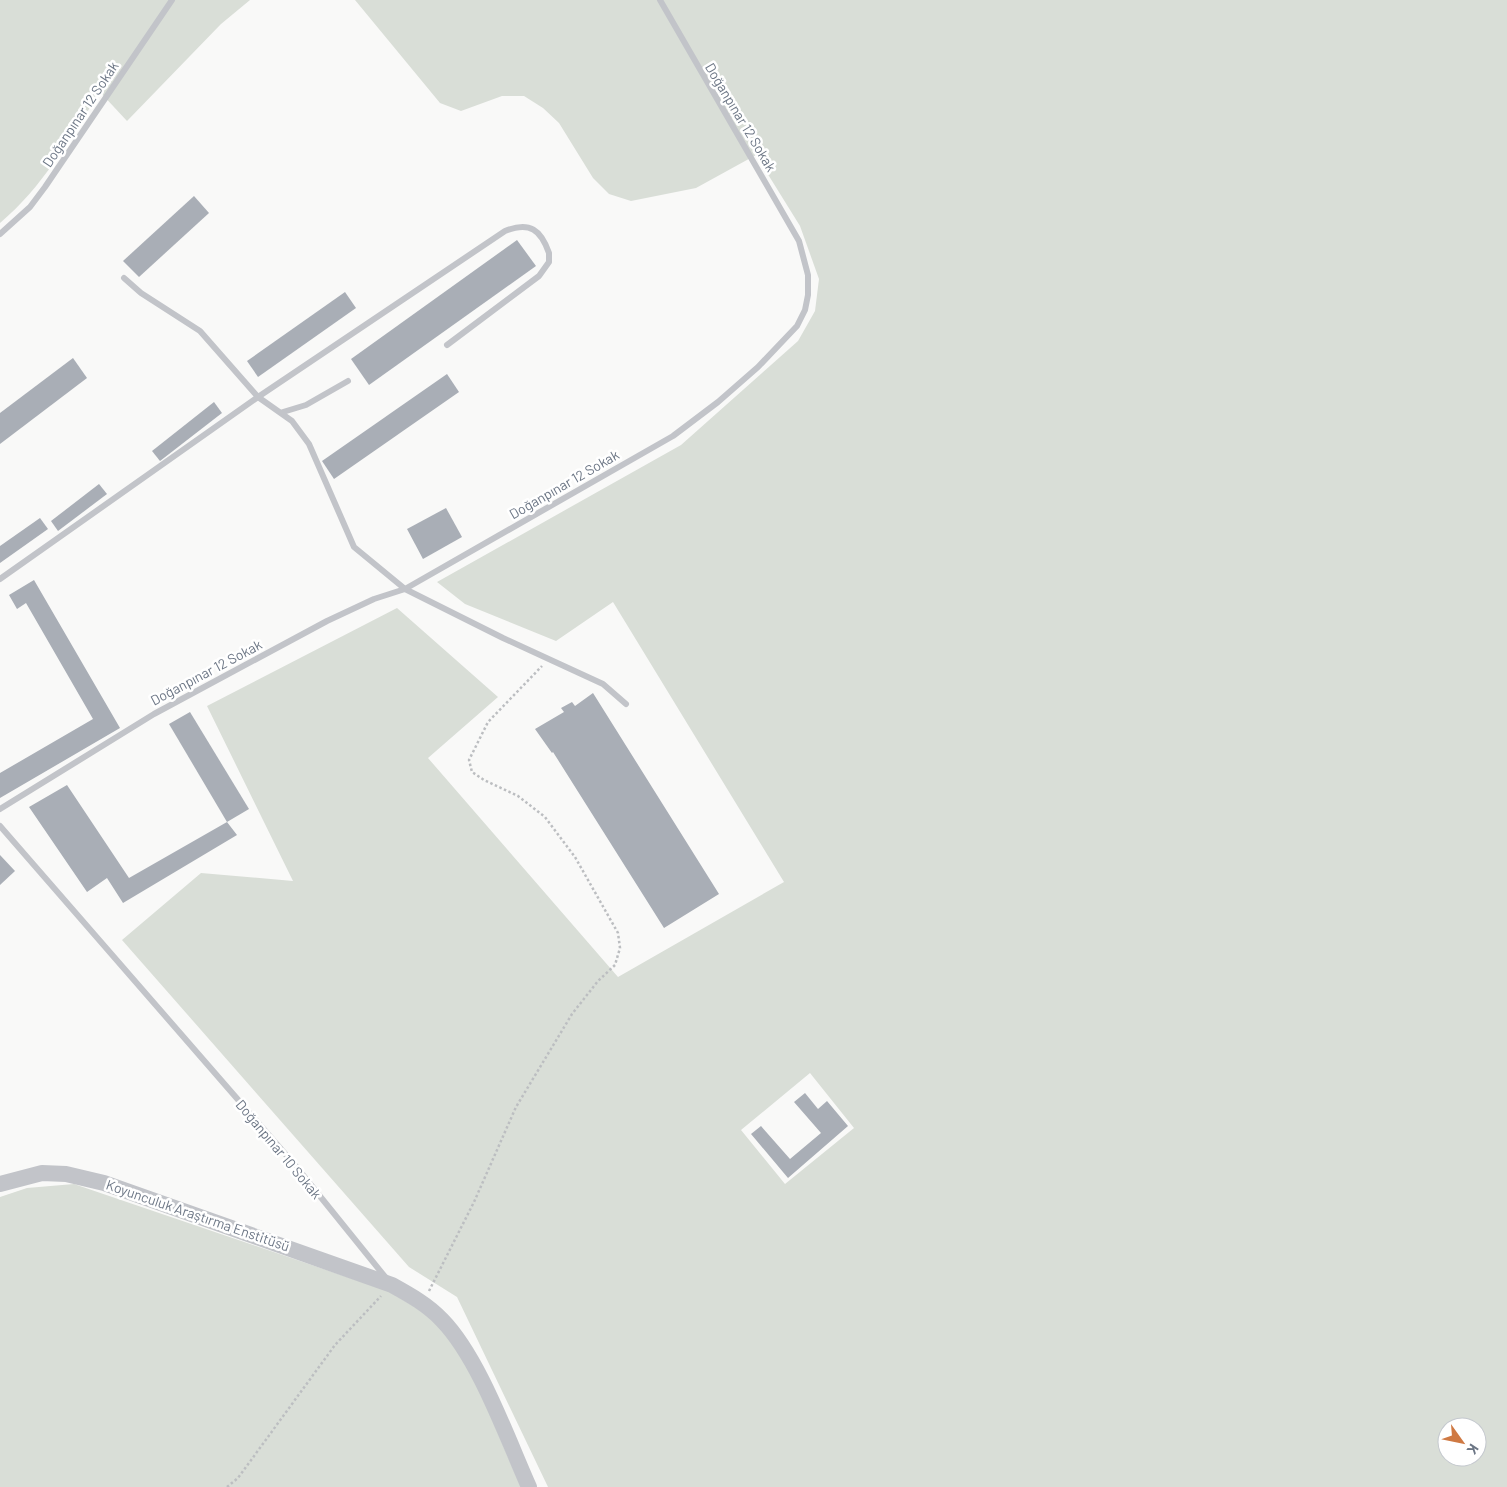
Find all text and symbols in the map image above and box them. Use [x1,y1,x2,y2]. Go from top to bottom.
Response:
street label: Doğanpınar 12 Sokak [38,58,122,170]
street label: Doğanpınar 12 Sokak [702,60,780,174]
street label: Doğanpınar 12 Sokak [506,446,622,522]
street label: Doğanpınar 12 Sokak [147,635,265,709]
street label: Doğanpınar 10 Sokak [233,1096,325,1202]
street label: Koyunculuk Araştırma Enstitüsü [104,1176,292,1254]
north arrow [1437,1417,1487,1467]
text: K [1464,1441,1483,1458]

